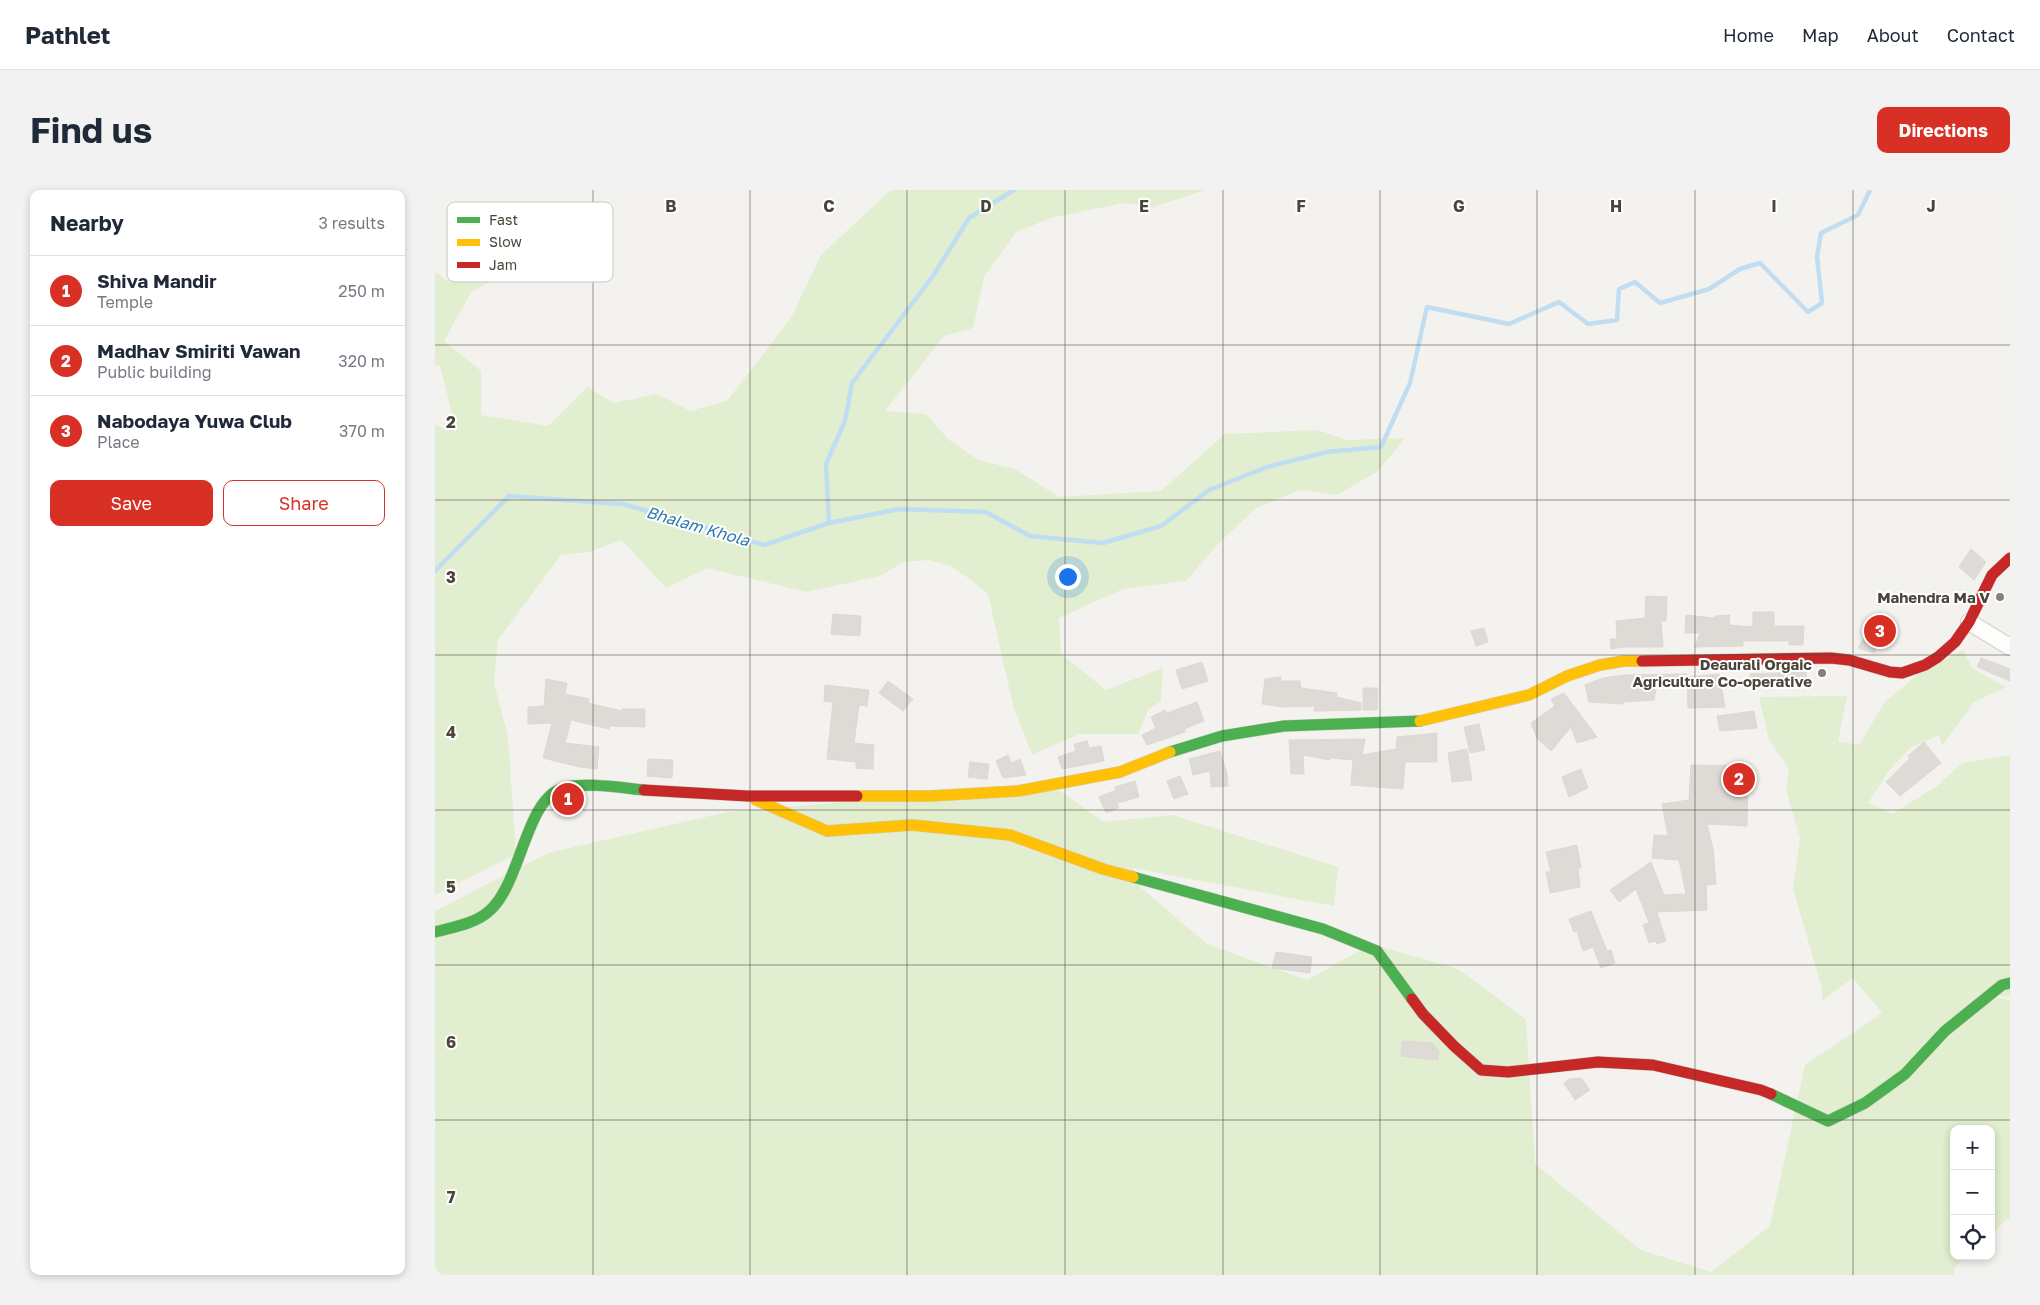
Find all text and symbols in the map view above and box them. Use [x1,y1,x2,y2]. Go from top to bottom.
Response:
text: Pathlet [25,20,110,49]
text: Home [1723,24,1774,46]
text: Map [1802,24,1839,46]
text: About [1867,24,1919,46]
text: Contact [1947,24,2015,46]
button: Directions [1877,107,2010,153]
text: Find us [30,109,152,151]
text: B [665,196,677,216]
text: C [823,196,835,216]
text: D [980,196,992,216]
text: E [1139,196,1149,216]
text: F [1296,196,1306,216]
text: G [1453,196,1465,216]
text: H [1610,196,1622,216]
text: I [1771,196,1777,216]
text: J [1926,196,1936,216]
legend [447,202,613,282]
text: Nearby [50,210,124,236]
text: Fast [489,211,518,228]
text: 3 results [318,213,385,233]
text: Slow [489,233,522,250]
text: Jam [489,256,517,273]
text: Shiva Mandir [97,269,217,292]
text: 1 [62,281,70,301]
text: 250 m [338,281,385,301]
text: Temple [97,292,153,312]
text: Madhav Smiriti Vawan [97,339,301,362]
text: 2 [61,351,71,371]
text: 320 m [338,351,385,371]
text: Public building [97,362,212,382]
text: Nabodaya Yuwa Club [97,409,292,432]
text: 2 [446,412,456,432]
text: 3 [61,421,71,441]
text: 370 m [339,421,385,441]
text: Place [97,432,140,452]
button: Save [50,480,213,526]
button: Share [223,480,385,526]
water label: Bhalam Khola [644,502,753,551]
your location [1055,564,1081,590]
text: 3 [446,567,456,587]
place label: Mahendra Ma V [1877,588,1990,606]
marker: Mahendra Ma V [1994,591,2006,603]
pin: 3 [1864,612,1896,650]
place label: Deaurali Orgaic Agriculture Co-operative [1632,655,1812,690]
marker: Deaurali Orgaic Agriculture Co-operative [1816,667,1828,679]
text: 4 [446,722,456,742]
pin: 2 [1723,760,1755,798]
pin: 1 [552,780,584,818]
text: 5 [446,877,456,897]
text: 6 [446,1032,456,1052]
map controls [1950,1125,1995,1260]
button: + [1950,1125,1995,1170]
button: − [1950,1170,1995,1215]
text: 7 [447,1187,456,1207]
button: locate [1950,1215,1995,1260]

